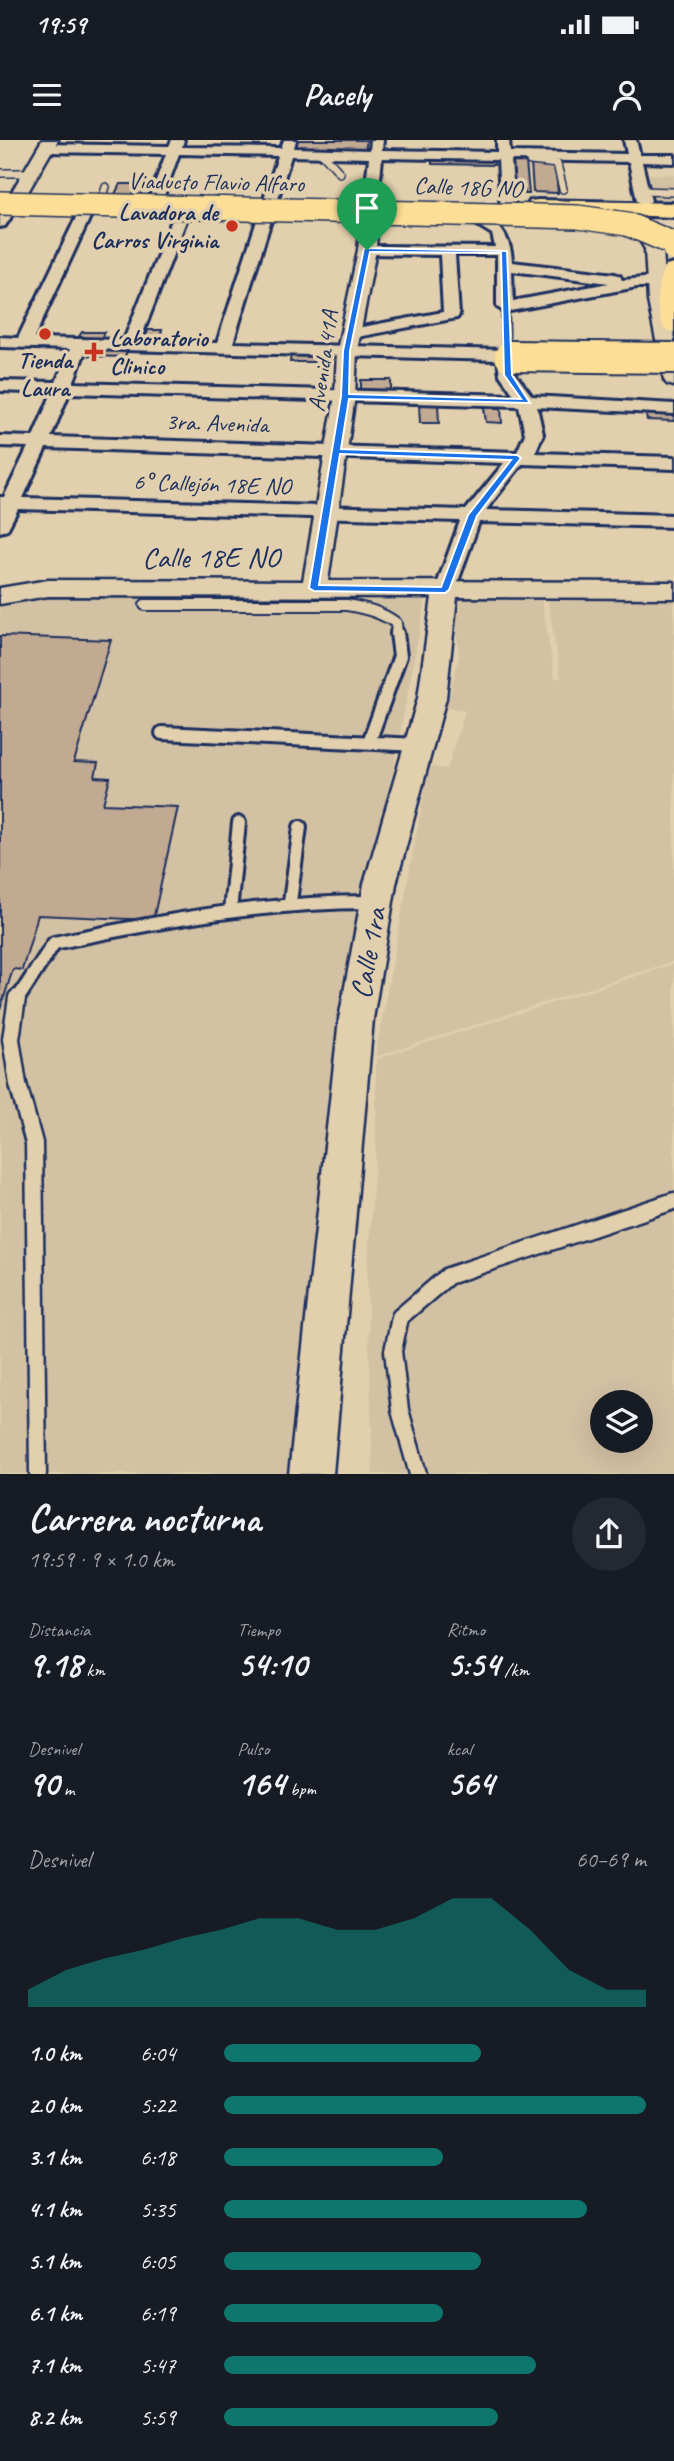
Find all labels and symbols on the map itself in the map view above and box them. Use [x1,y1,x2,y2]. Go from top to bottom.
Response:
street label: Viaducto Flavio Alfaro [128,165,306,199]
street label: Calle 18G NO [413,170,526,204]
pin [337,178,397,250]
place label: Lavadora de Carros Virginia [91,197,220,255]
marker: Lavadora de Carros Virginia [224,218,240,234]
street label: Avenida 41A [301,308,345,413]
place label: Laboratorio Clinico [110,323,210,381]
marker: Tienda Laura [37,326,53,342]
marker: Laboratorio Clinico [84,342,104,362]
place label: Tienda Laura [18,345,74,403]
street label: 3ra. Avenida [165,406,271,440]
street label: 6° Callejón 18E NO [133,466,293,502]
street label: Calle 18E NO [142,538,283,576]
street label: Calle 1ra [341,903,395,1001]

